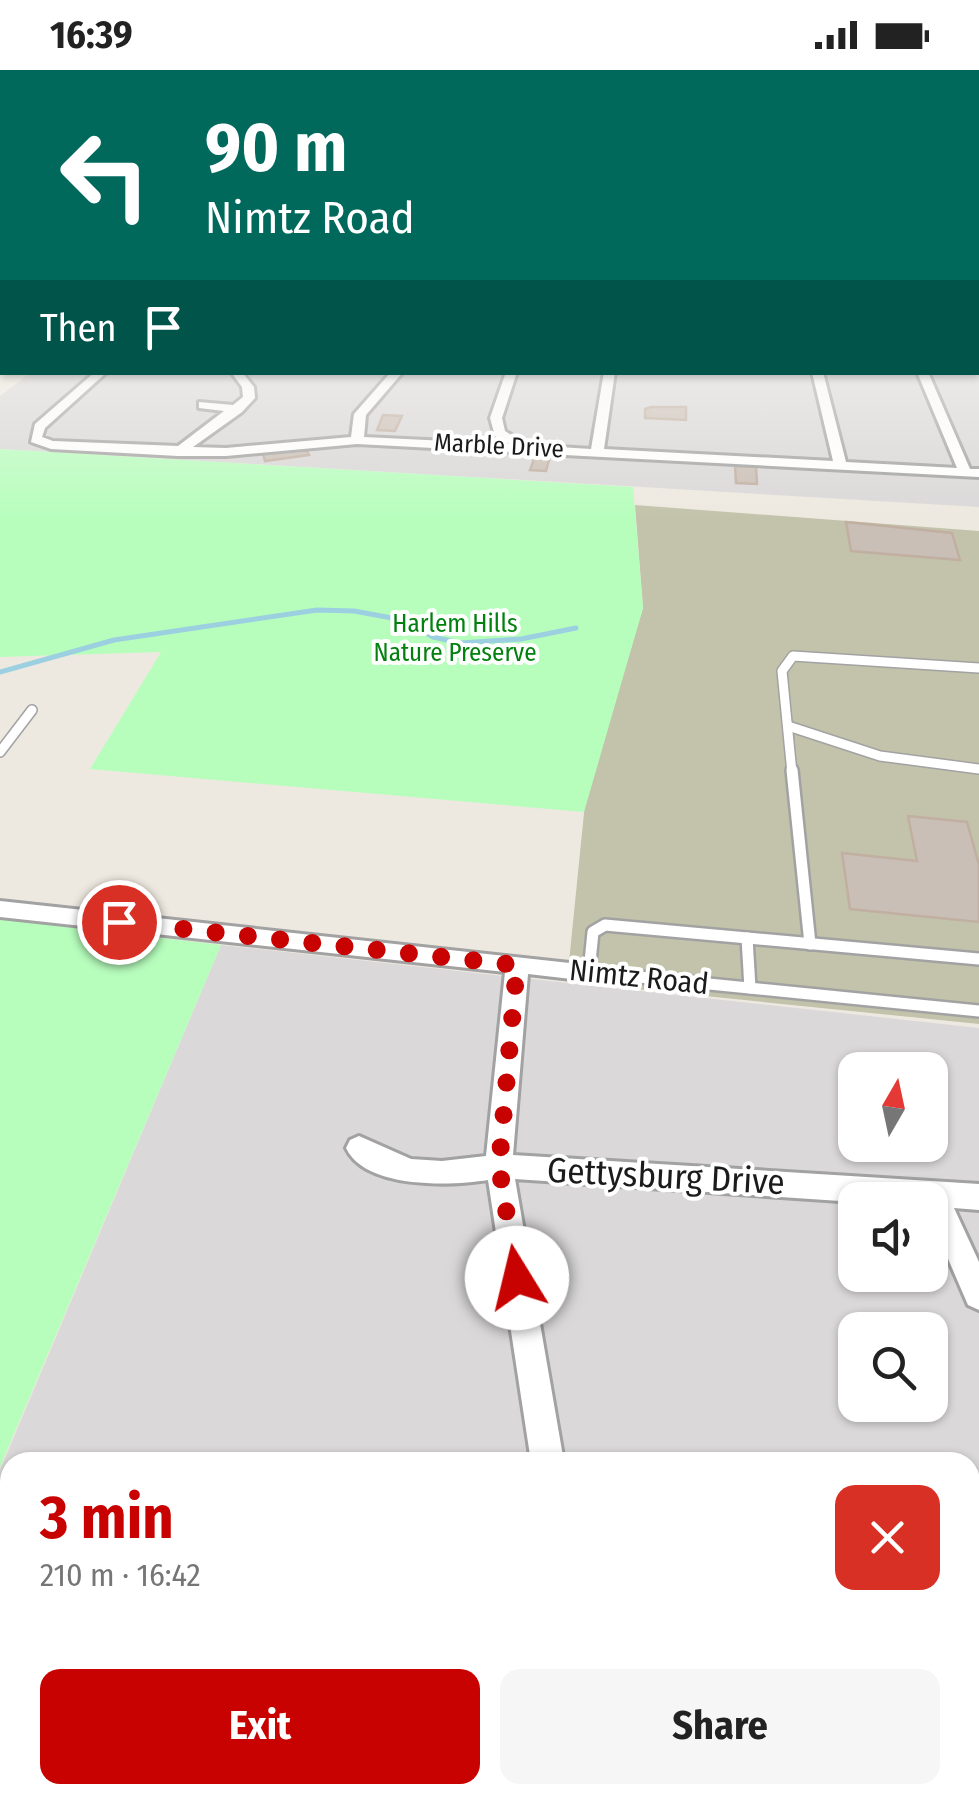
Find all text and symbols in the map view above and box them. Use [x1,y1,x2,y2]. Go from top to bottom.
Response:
text: 16:39 [50,12,133,58]
text: 90 m [205,106,347,190]
icon: left [40,110,170,240]
text: Nimtz Road [205,191,415,245]
icon: arrive [136,300,191,355]
text: Then [40,305,116,351]
street label: Marble Drive [433,428,565,464]
park label: Harlem Hills Nature Preserve [373,609,537,668]
pin [77,880,162,965]
icon: arrive [92,895,147,950]
street label: Nimtz Road [568,952,710,1002]
north arrow [838,1052,948,1162]
map controls [838,1052,948,1422]
street label: Gettysburg Drive [546,1149,786,1203]
button: sound [838,1182,948,1292]
position arrow [465,1226,569,1330]
button: search [838,1312,948,1422]
text: 3 min [40,1482,174,1554]
button: close [835,1485,940,1590]
text: 210 m · 16:42 [40,1556,201,1594]
button: Exit [40,1669,480,1784]
button: Share [500,1669,940,1784]

